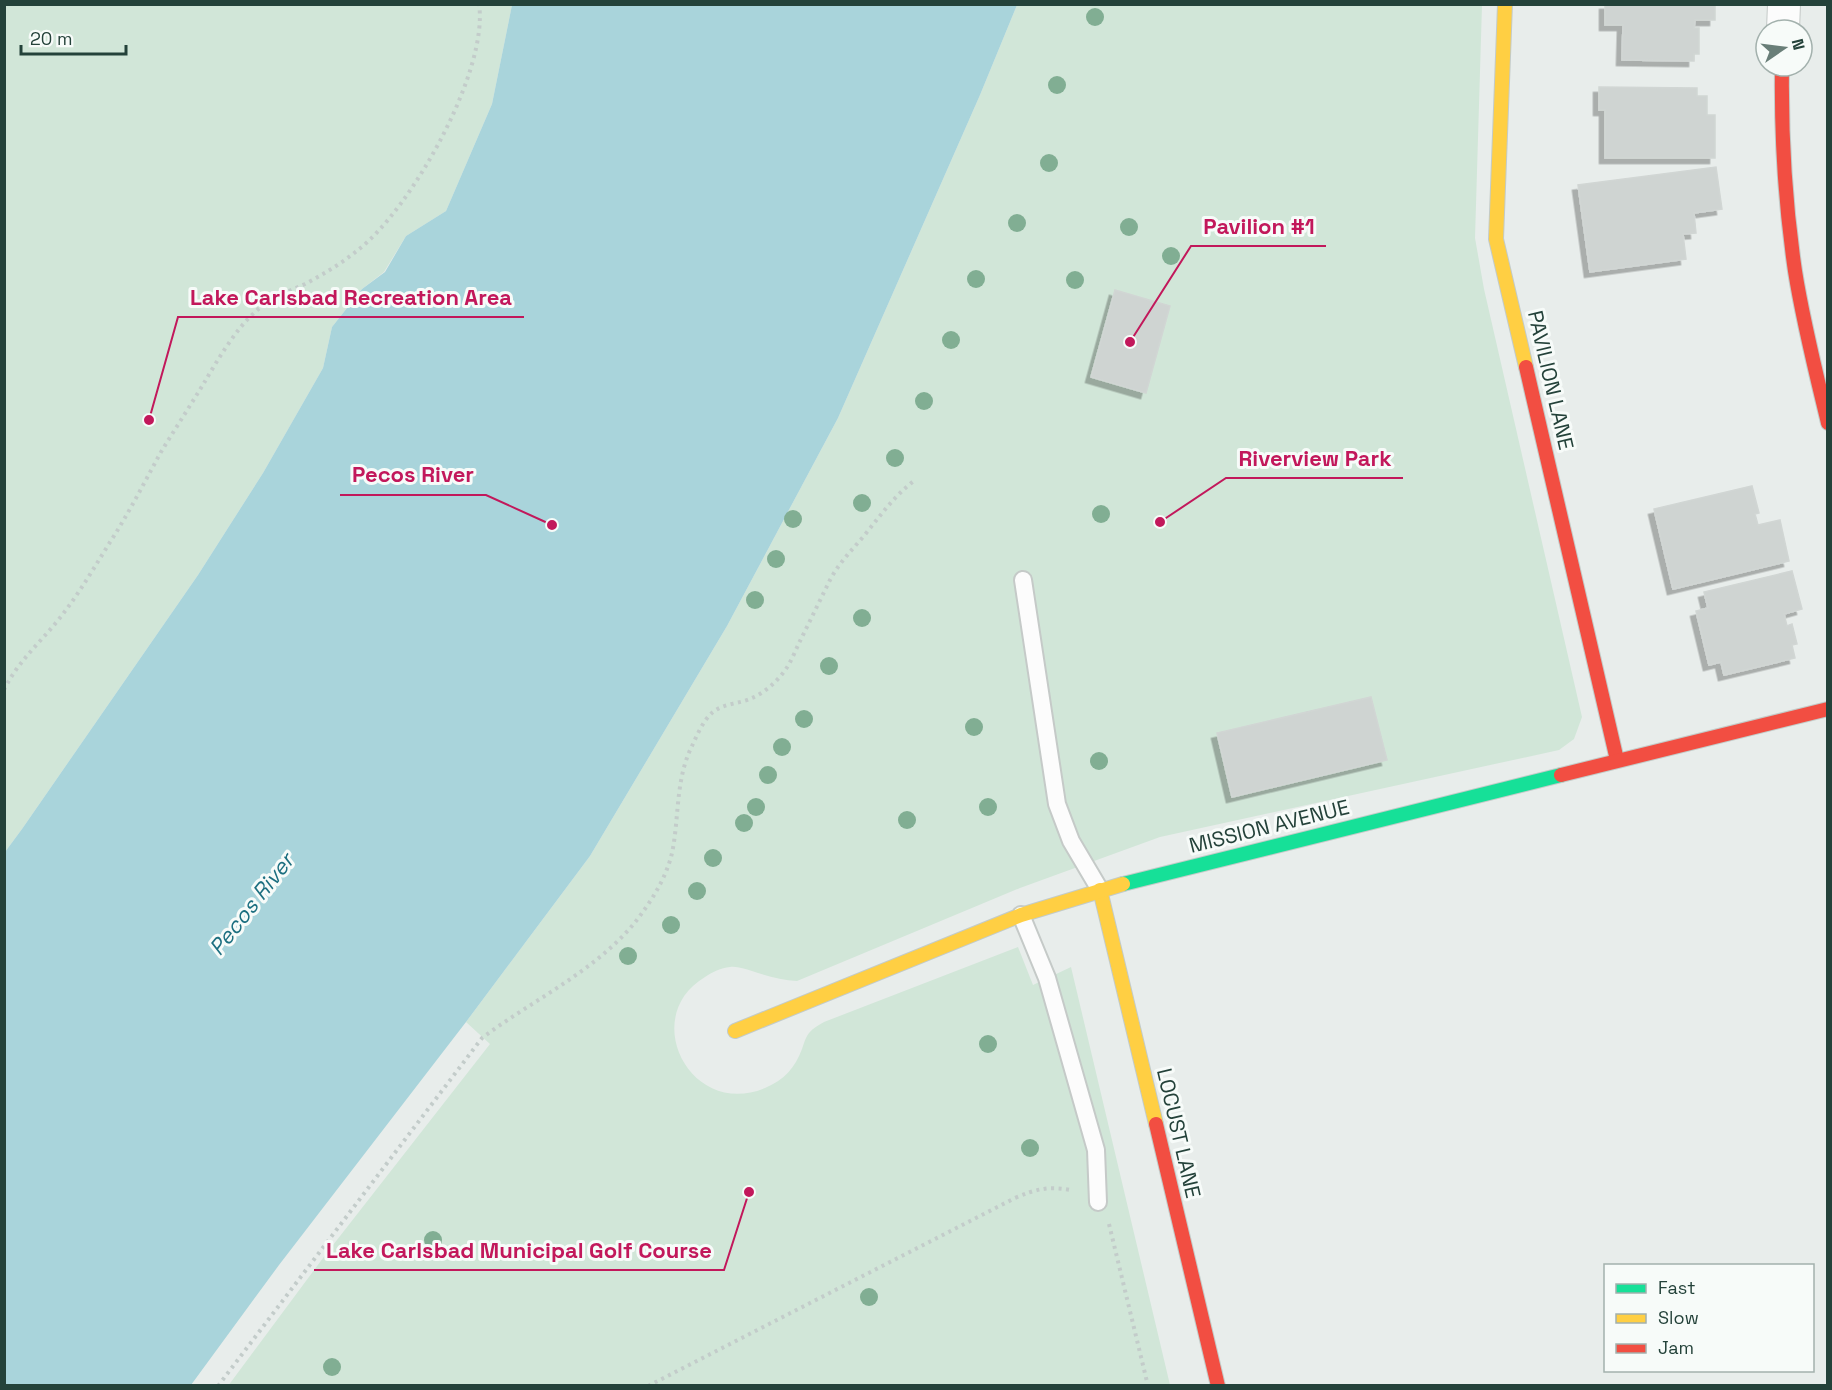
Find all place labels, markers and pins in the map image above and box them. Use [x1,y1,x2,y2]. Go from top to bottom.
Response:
callout: Pavilion #1 [1191,206,1326,246]
callout: Lake Carlsbad Recreation Area [178,277,524,317]
callout: Riverview Park [1226,438,1403,478]
callout: Pecos River [340,455,486,495]
callout: Lake Carlsbad Municipal Golf Course [314,1230,724,1270]

